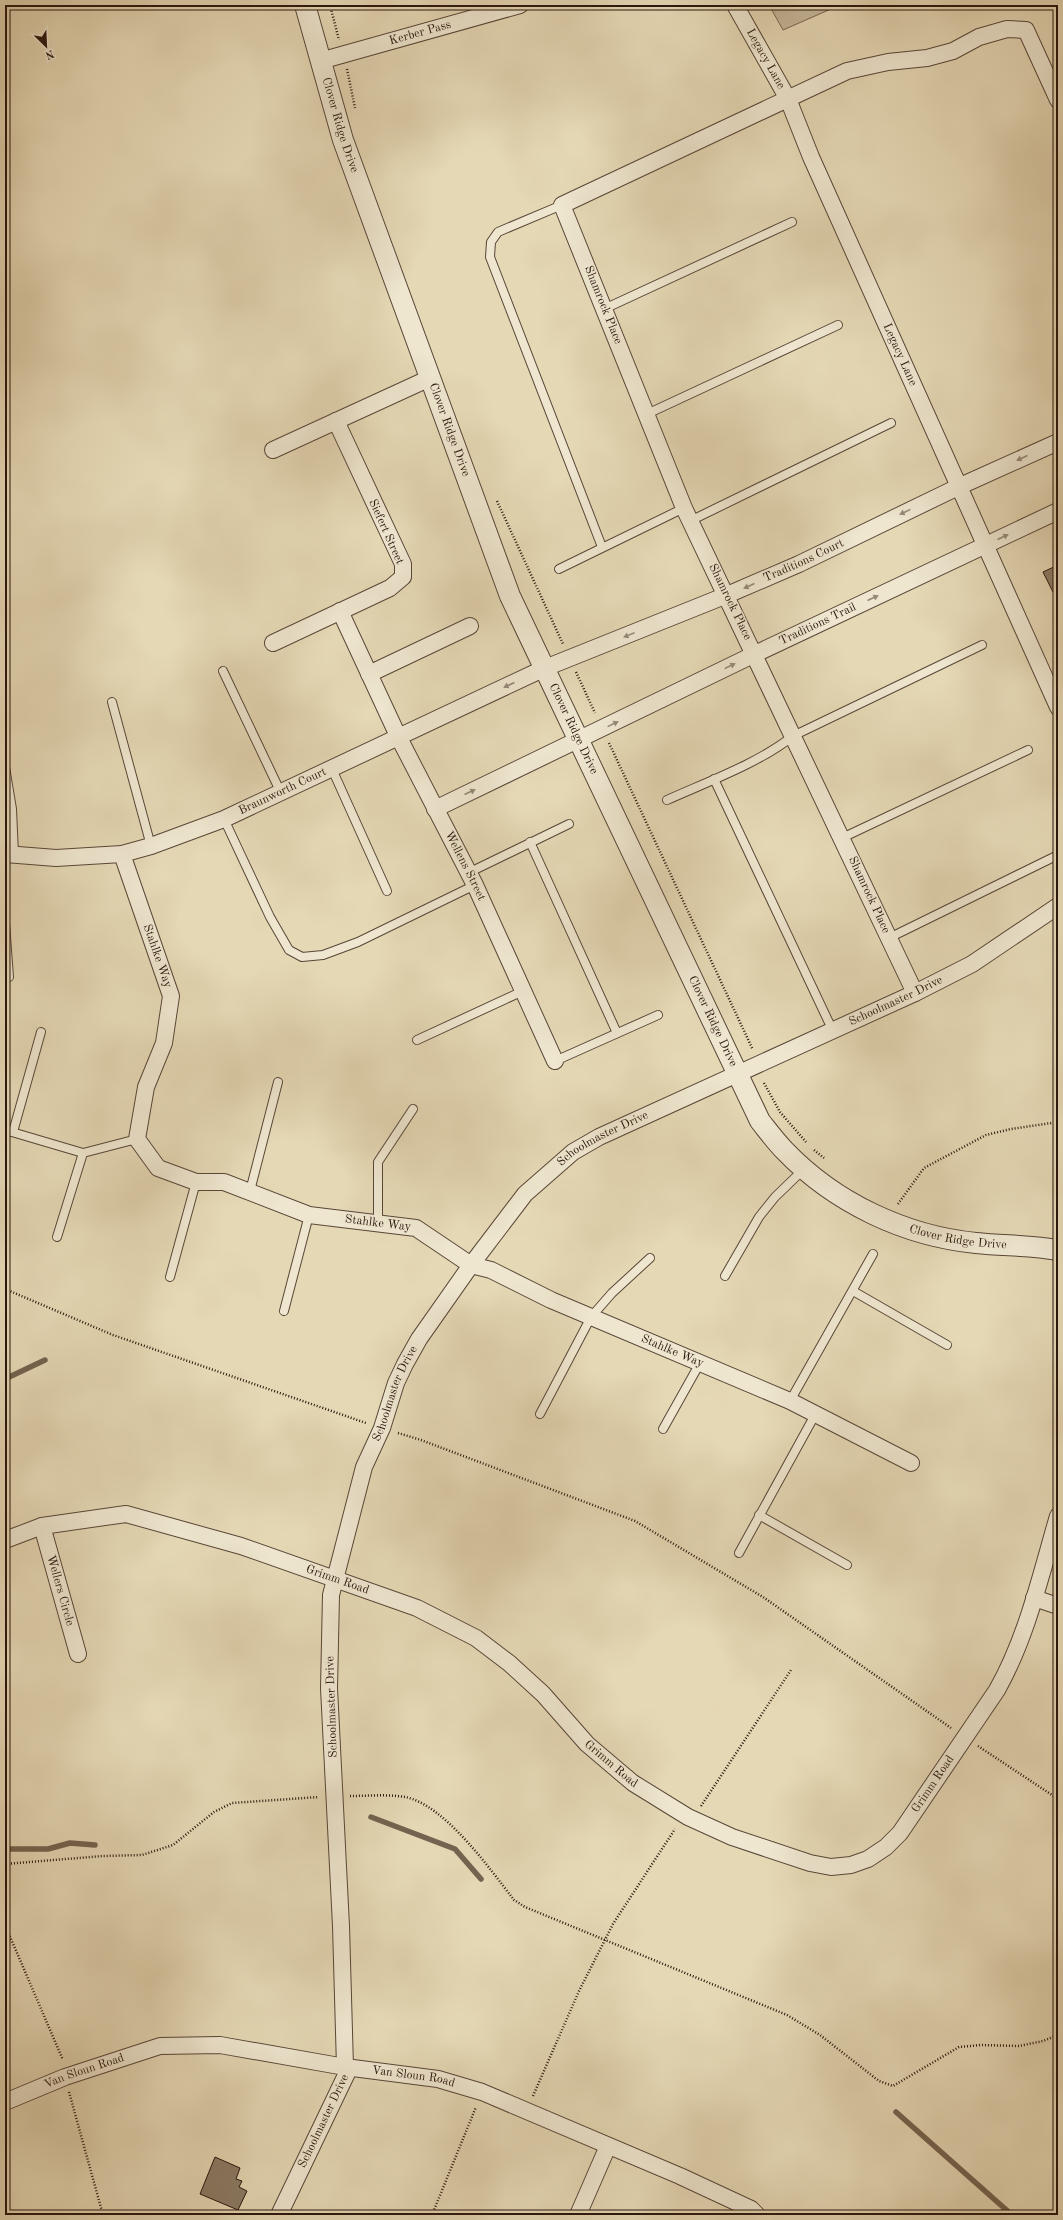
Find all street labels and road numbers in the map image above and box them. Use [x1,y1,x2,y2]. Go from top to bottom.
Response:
street label: Kerber Pass [388,19,452,47]
street label: Legacy Lane [744,27,787,92]
street label: Clover Ridge Drive [320,76,361,175]
street label: Shamrock Place [582,264,624,346]
street label: Legacy Lane [881,322,919,388]
street label: Clover Ridge Drive [427,381,472,479]
street label: Siefert Street [366,498,406,566]
street label: Traditions Court [762,537,846,585]
street label: Shamrock Place [706,562,754,642]
street label: Traditions Trail [778,601,858,648]
street label: Clover Ridge Drive [547,682,600,776]
street label: Braunworth Court [237,766,328,817]
street label: Wellens Street [442,829,487,903]
street label: Shamrock Place [846,855,892,936]
street label: Stahlke Way [141,923,174,990]
street label: Clover Ridge Drive [686,974,739,1069]
street label: Schoolmaster Drive [847,974,945,1028]
street label: Schoolmaster Drive [555,1109,651,1169]
street label: Stahlke Way [344,1213,412,1233]
street label: Clover Ridge Drive [908,1223,1007,1251]
street label: Stahlke Way [639,1333,706,1370]
street label: Schoolmaster Drive [371,1344,420,1443]
street label: Wellers Circle [44,1554,76,1628]
street label: Grimm Road [304,1563,371,1597]
street label: Schoolmaster Drive [324,1655,340,1758]
street label: Grimm Road [582,1738,640,1790]
street label: Grimm Road [910,1754,957,1815]
street label: Van Sloun Road [42,2052,126,2091]
street label: Van Sloun Road [371,2065,456,2090]
street label: Schoolmaster Drive [296,2072,352,2170]

